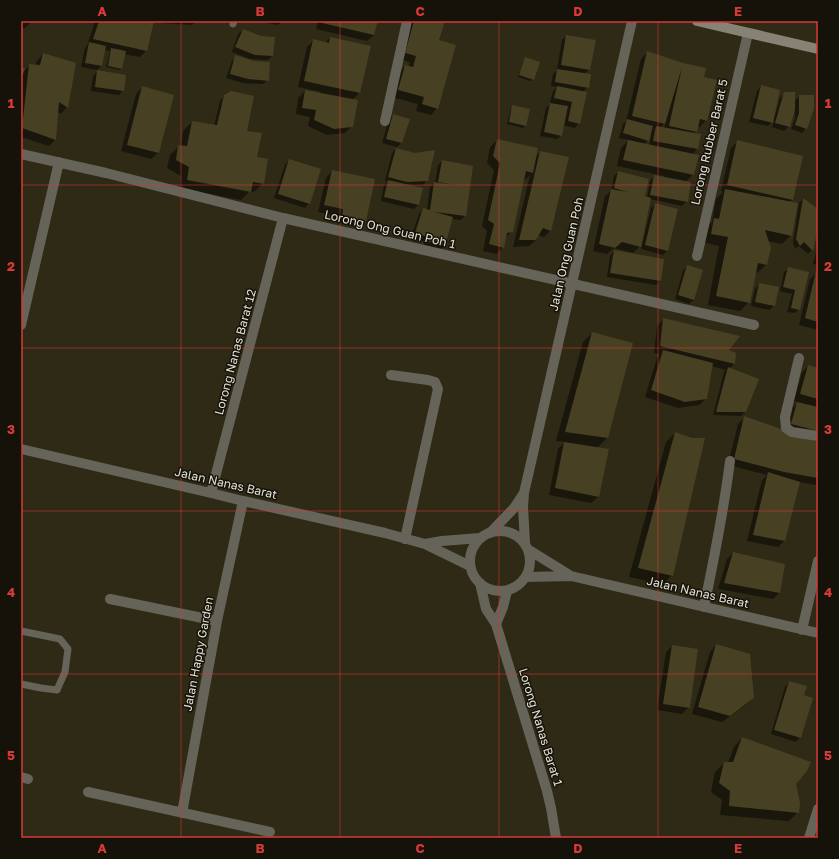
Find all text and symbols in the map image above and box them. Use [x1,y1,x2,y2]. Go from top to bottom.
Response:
text: A [97,3,107,19]
text: B [255,3,265,19]
text: C [415,3,425,19]
text: D [573,3,583,19]
text: E [734,3,742,19]
street label: Lorong Rubber Barat 5 [687,78,731,206]
text: 1 [8,95,15,111]
text: 1 [825,95,832,111]
street label: Jalan Ong Guan Poh [546,196,586,312]
street label: Lorong Ong Guan Poh 1 [323,207,457,251]
text: 2 [7,258,15,274]
text: 2 [824,258,832,274]
street label: Lorong Nanas Barat 12 [211,287,259,416]
text: 3 [7,421,15,437]
text: 3 [824,421,832,437]
street label: Jalan Nanas Barat [173,464,279,502]
street label: Jalan Nanas Barat [645,573,751,611]
text: 4 [7,584,15,600]
text: 4 [824,584,832,600]
street label: Jalan Happy Garden [180,596,216,712]
street label: Lorong Nanas Barat 1 [516,666,566,788]
text: 5 [7,747,15,763]
text: 5 [824,747,832,763]
text: A [97,840,107,856]
text: B [255,840,265,856]
text: C [415,840,425,856]
text: D [573,840,583,856]
text: E [734,840,742,856]

